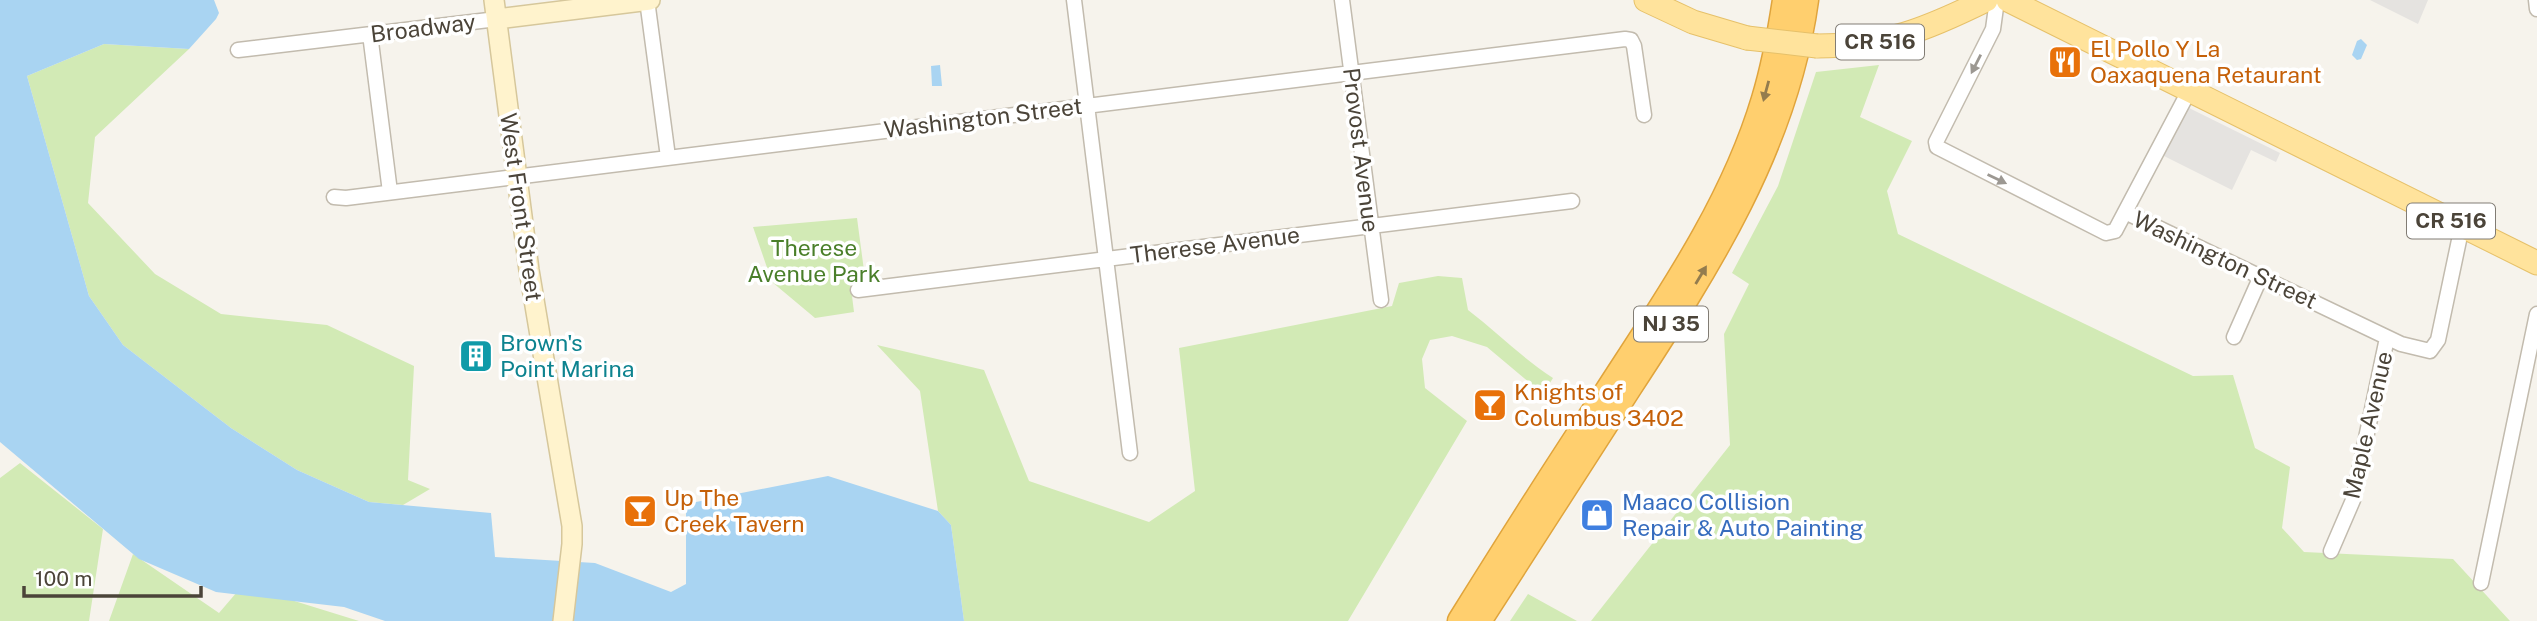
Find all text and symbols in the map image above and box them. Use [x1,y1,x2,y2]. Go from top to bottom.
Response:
street label: Broadway [369,8,477,47]
road number: CR 516 [1836,24,1924,60]
place label: El Pollo Y La Oaxaquena Retaurant [2090,35,2322,88]
restaurant icon: El Pollo Y La Oaxaquena Retaurant [2046,43,2084,81]
one-way arrow [1970,54,1981,74]
street label: Provost Avenue [1338,66,1385,234]
one-way arrow [1760,80,1771,102]
street label: Washington Street [882,92,1084,143]
street label: West Front Street [495,111,548,303]
one-way arrow [1987,173,2007,184]
road number: CR 516 [2407,204,2495,238]
street label: Washington Street [2129,205,2321,314]
street label: Therese Avenue [1129,221,1301,268]
park label: Therese Avenue Park [747,234,881,287]
one-way arrow [1695,265,1707,284]
road number: NJ 35 [1634,306,1708,342]
place label: Brown's Point Marina [500,329,634,382]
building icon: Brown's Point Marina [457,337,495,375]
street label: Maple Avenue [2337,348,2398,501]
place label: Knights of Columbus 3402 [1514,378,1684,431]
bar icon: Knights of Columbus 3402 [1471,386,1509,424]
place label: Up The Creek Tavern [664,484,805,537]
place label: Maaco Collision Repair & Auto Painting [1622,488,1864,541]
bar icon: Up The Creek Tavern [621,492,659,530]
shop icon: Maaco Collision Repair & Auto Painting [1578,496,1616,534]
scale bar [24,554,201,598]
text: 100 m [35,566,92,591]

